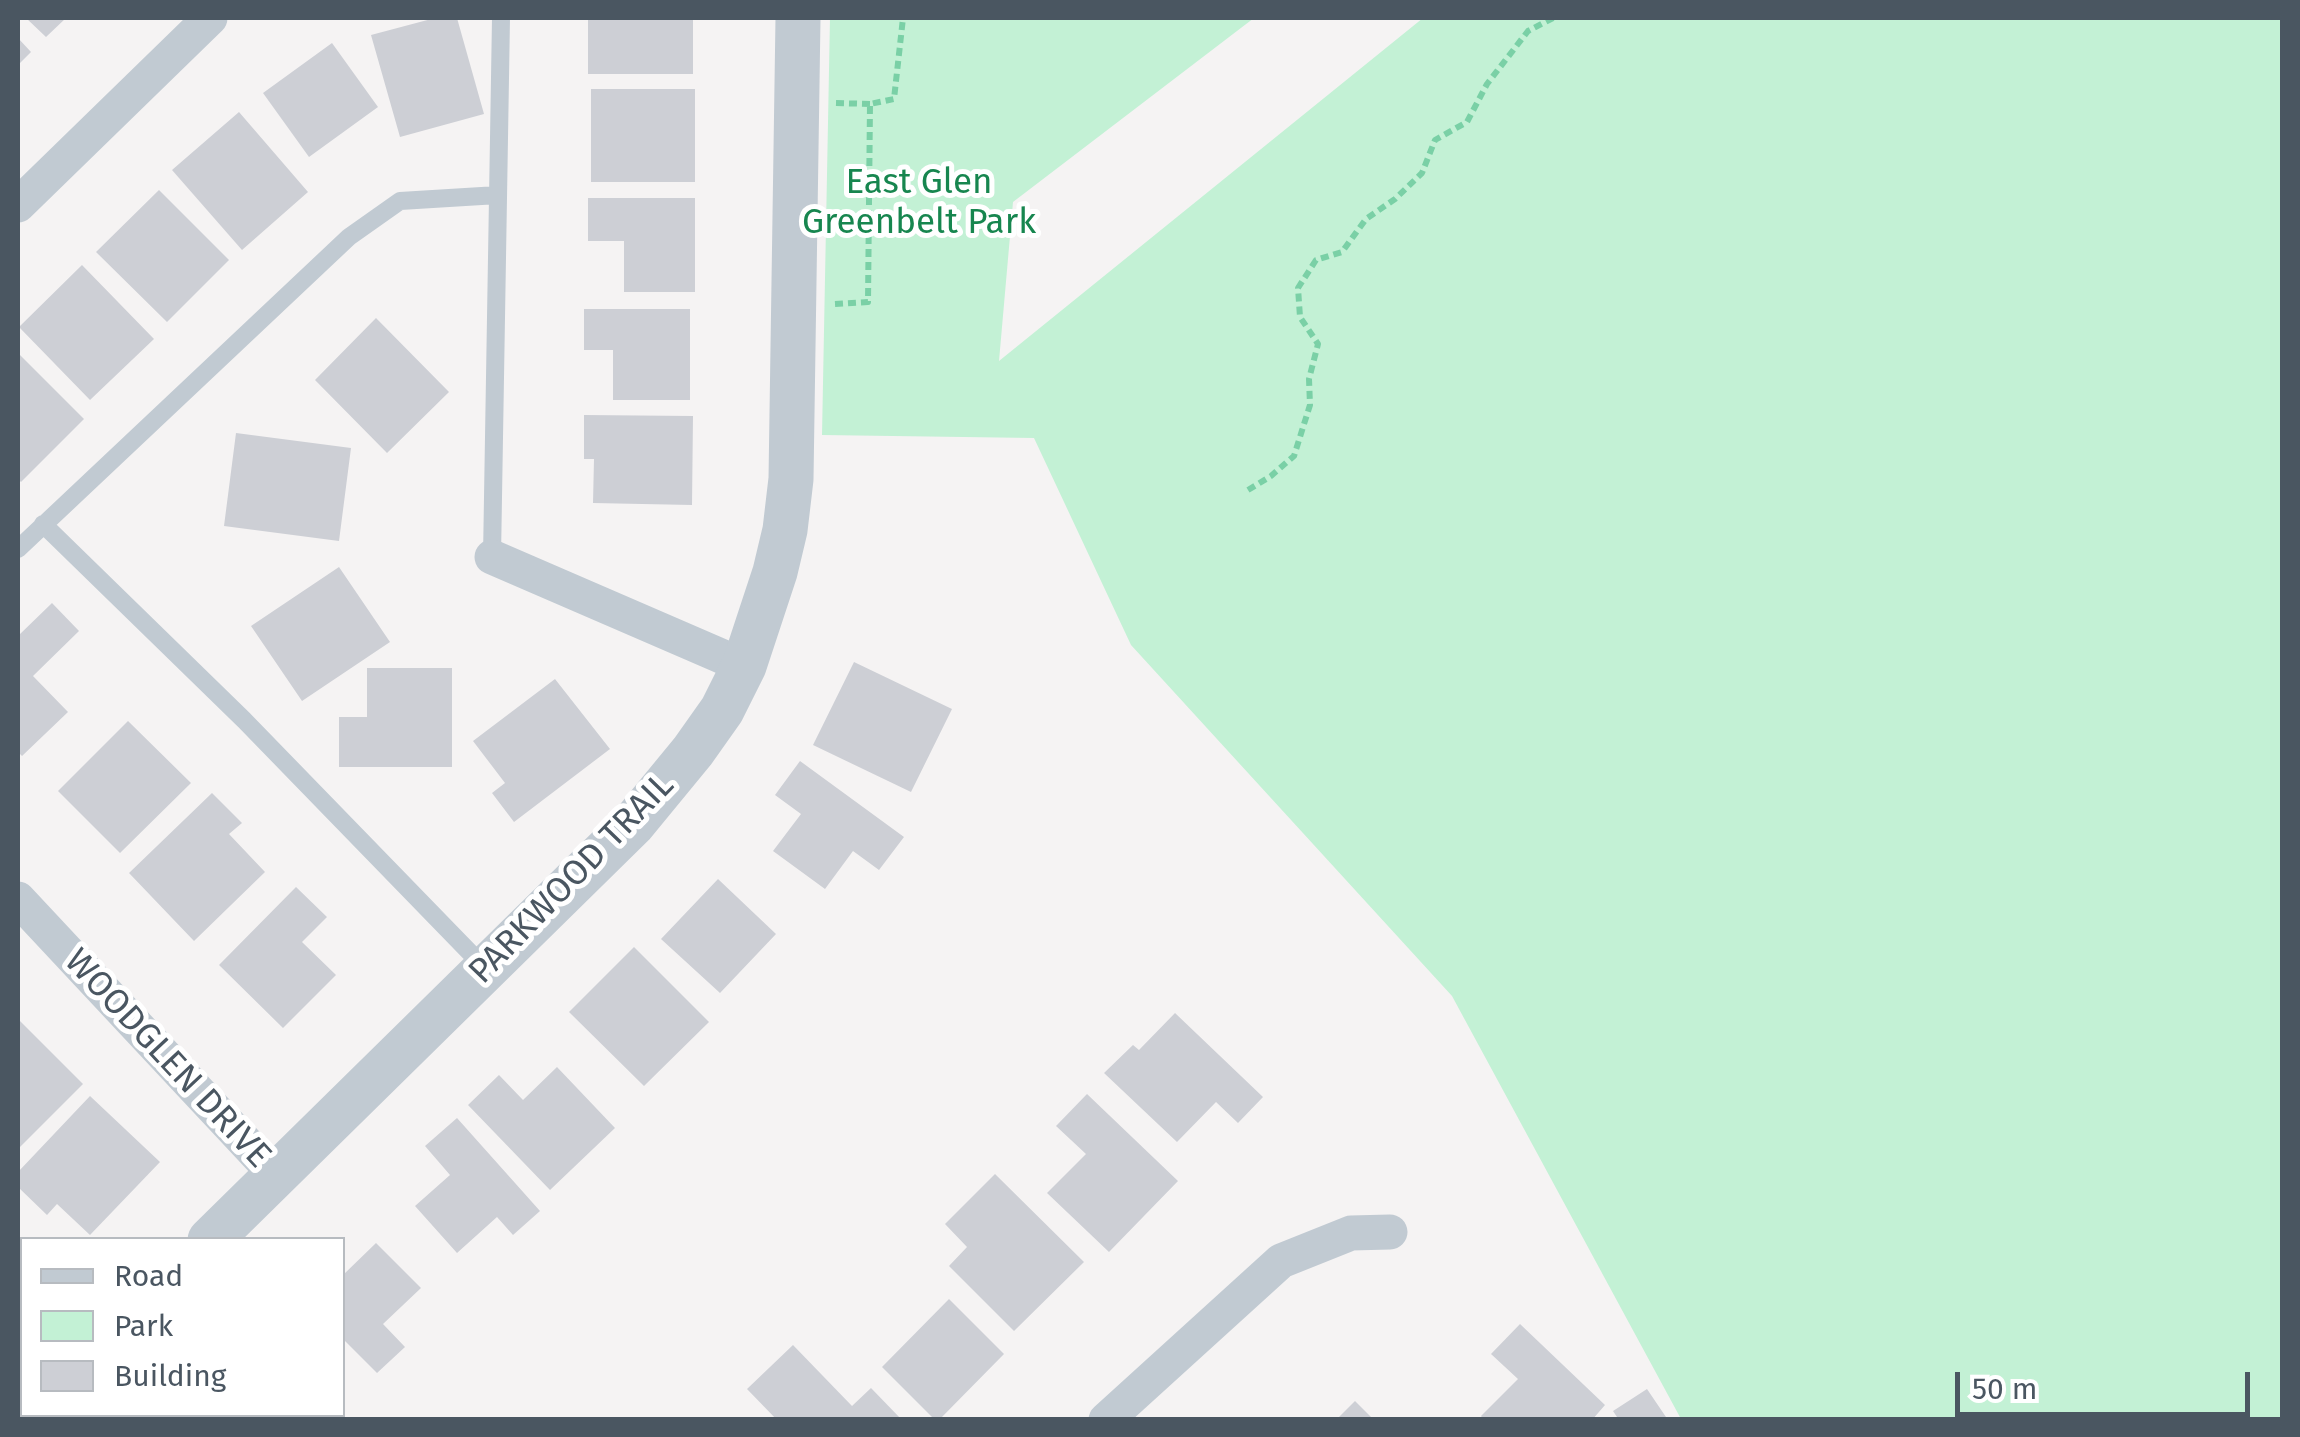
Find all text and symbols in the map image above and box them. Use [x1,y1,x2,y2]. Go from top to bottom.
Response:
park label: East Glen Greenbelt Park [802,162,1036,244]
street label: PARKWOOD TRAIL [461,765,683,993]
street label: WOODGLEN DRIVE [55,941,279,1177]
legend [20,1237,345,1417]
text: Road [114,1258,183,1294]
text: Park [114,1308,173,1344]
scale bar [1960,1352,2255,1414]
text: Building [114,1358,226,1394]
text: 50 m [1972,1371,2037,1407]

